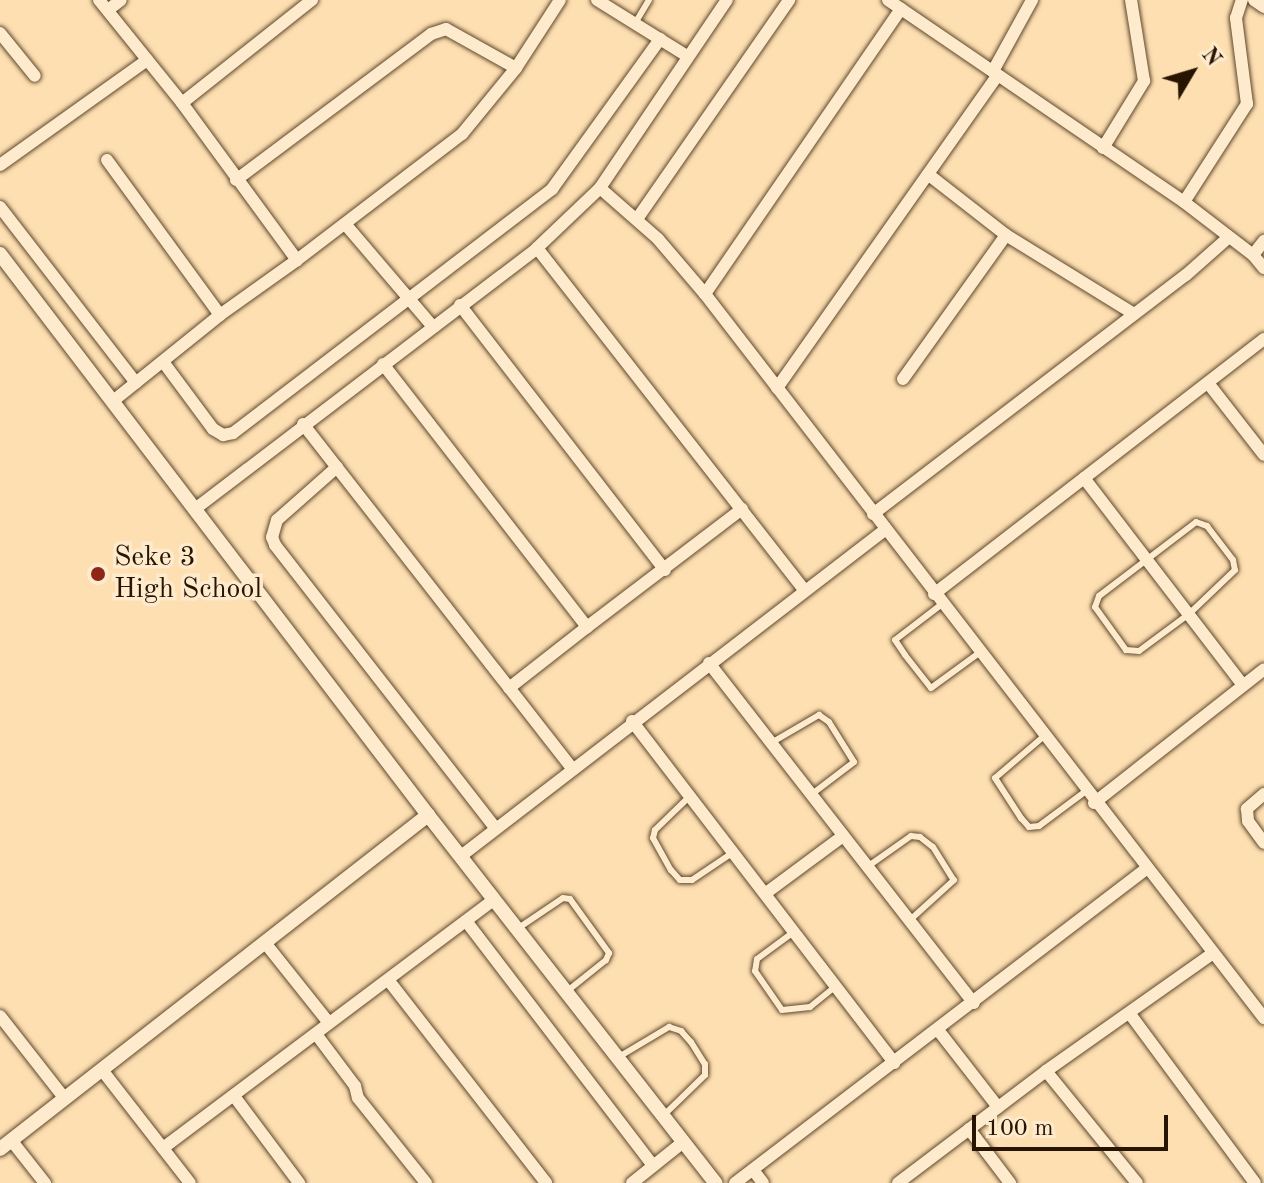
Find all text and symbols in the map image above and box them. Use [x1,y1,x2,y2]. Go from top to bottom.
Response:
north arrow [1152,32,1232,112]
text: N [1197,44,1225,71]
place label: Seke 3 High School [114,541,262,607]
marker: Seke 3 High School [89,565,107,583]
scale bar [976,1099,1172,1149]
text: 100 m [986,1117,1054,1141]

